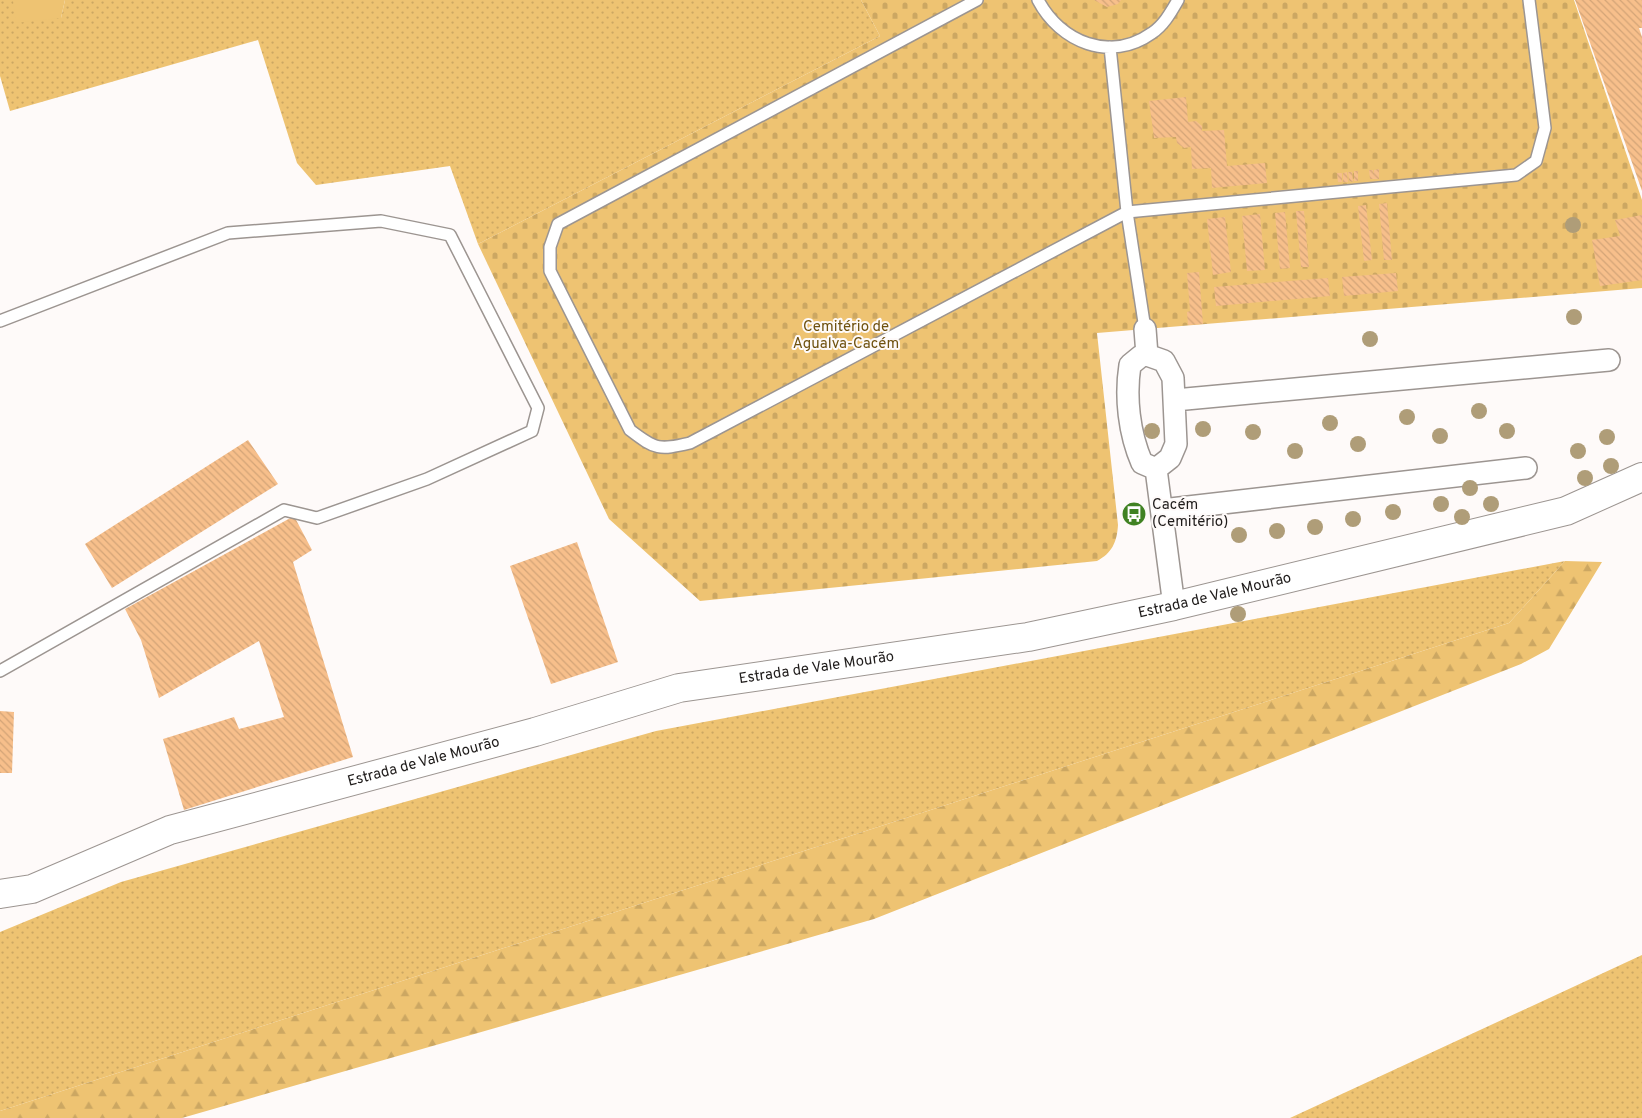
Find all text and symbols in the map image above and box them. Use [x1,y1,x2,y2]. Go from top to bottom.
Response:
park label: Cemitério de Agualva-Cacém [793,318,899,354]
place label: Cacém (Cemitério) [1152,496,1228,532]
bus stop icon: Cacém (Cemitério) [1121,501,1147,527]
street label: Estrada de Vale Mourão [1137,568,1293,623]
street label: Estrada de Vale Mourão [738,647,895,689]
street label: Estrada de Vale Mourão [345,732,502,791]

